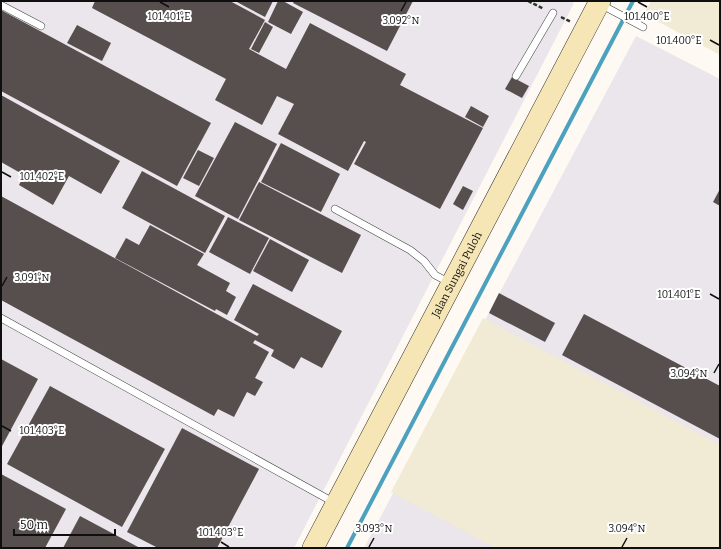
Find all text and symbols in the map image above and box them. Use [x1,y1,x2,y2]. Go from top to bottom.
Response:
text: 101.401°E [148,11,190,23]
text: 101.400°E [624,11,670,23]
text: 3.092°N [383,15,420,27]
text: 101.400°E [656,35,702,47]
text: 101.402°E [20,171,64,183]
street label: Jalan Sungai Puloh [428,229,484,320]
text: 3.091°N [14,272,50,284]
text: 101.401°E [658,289,700,301]
text: 3.094°N [671,368,707,380]
text: 101.403°E [20,425,64,437]
scale bar [14,511,115,537]
text: 50 m [20,518,49,532]
text: 3.093°N [356,523,393,535]
text: 3.094°N [609,523,645,535]
text: 101.403°E [199,527,243,539]

